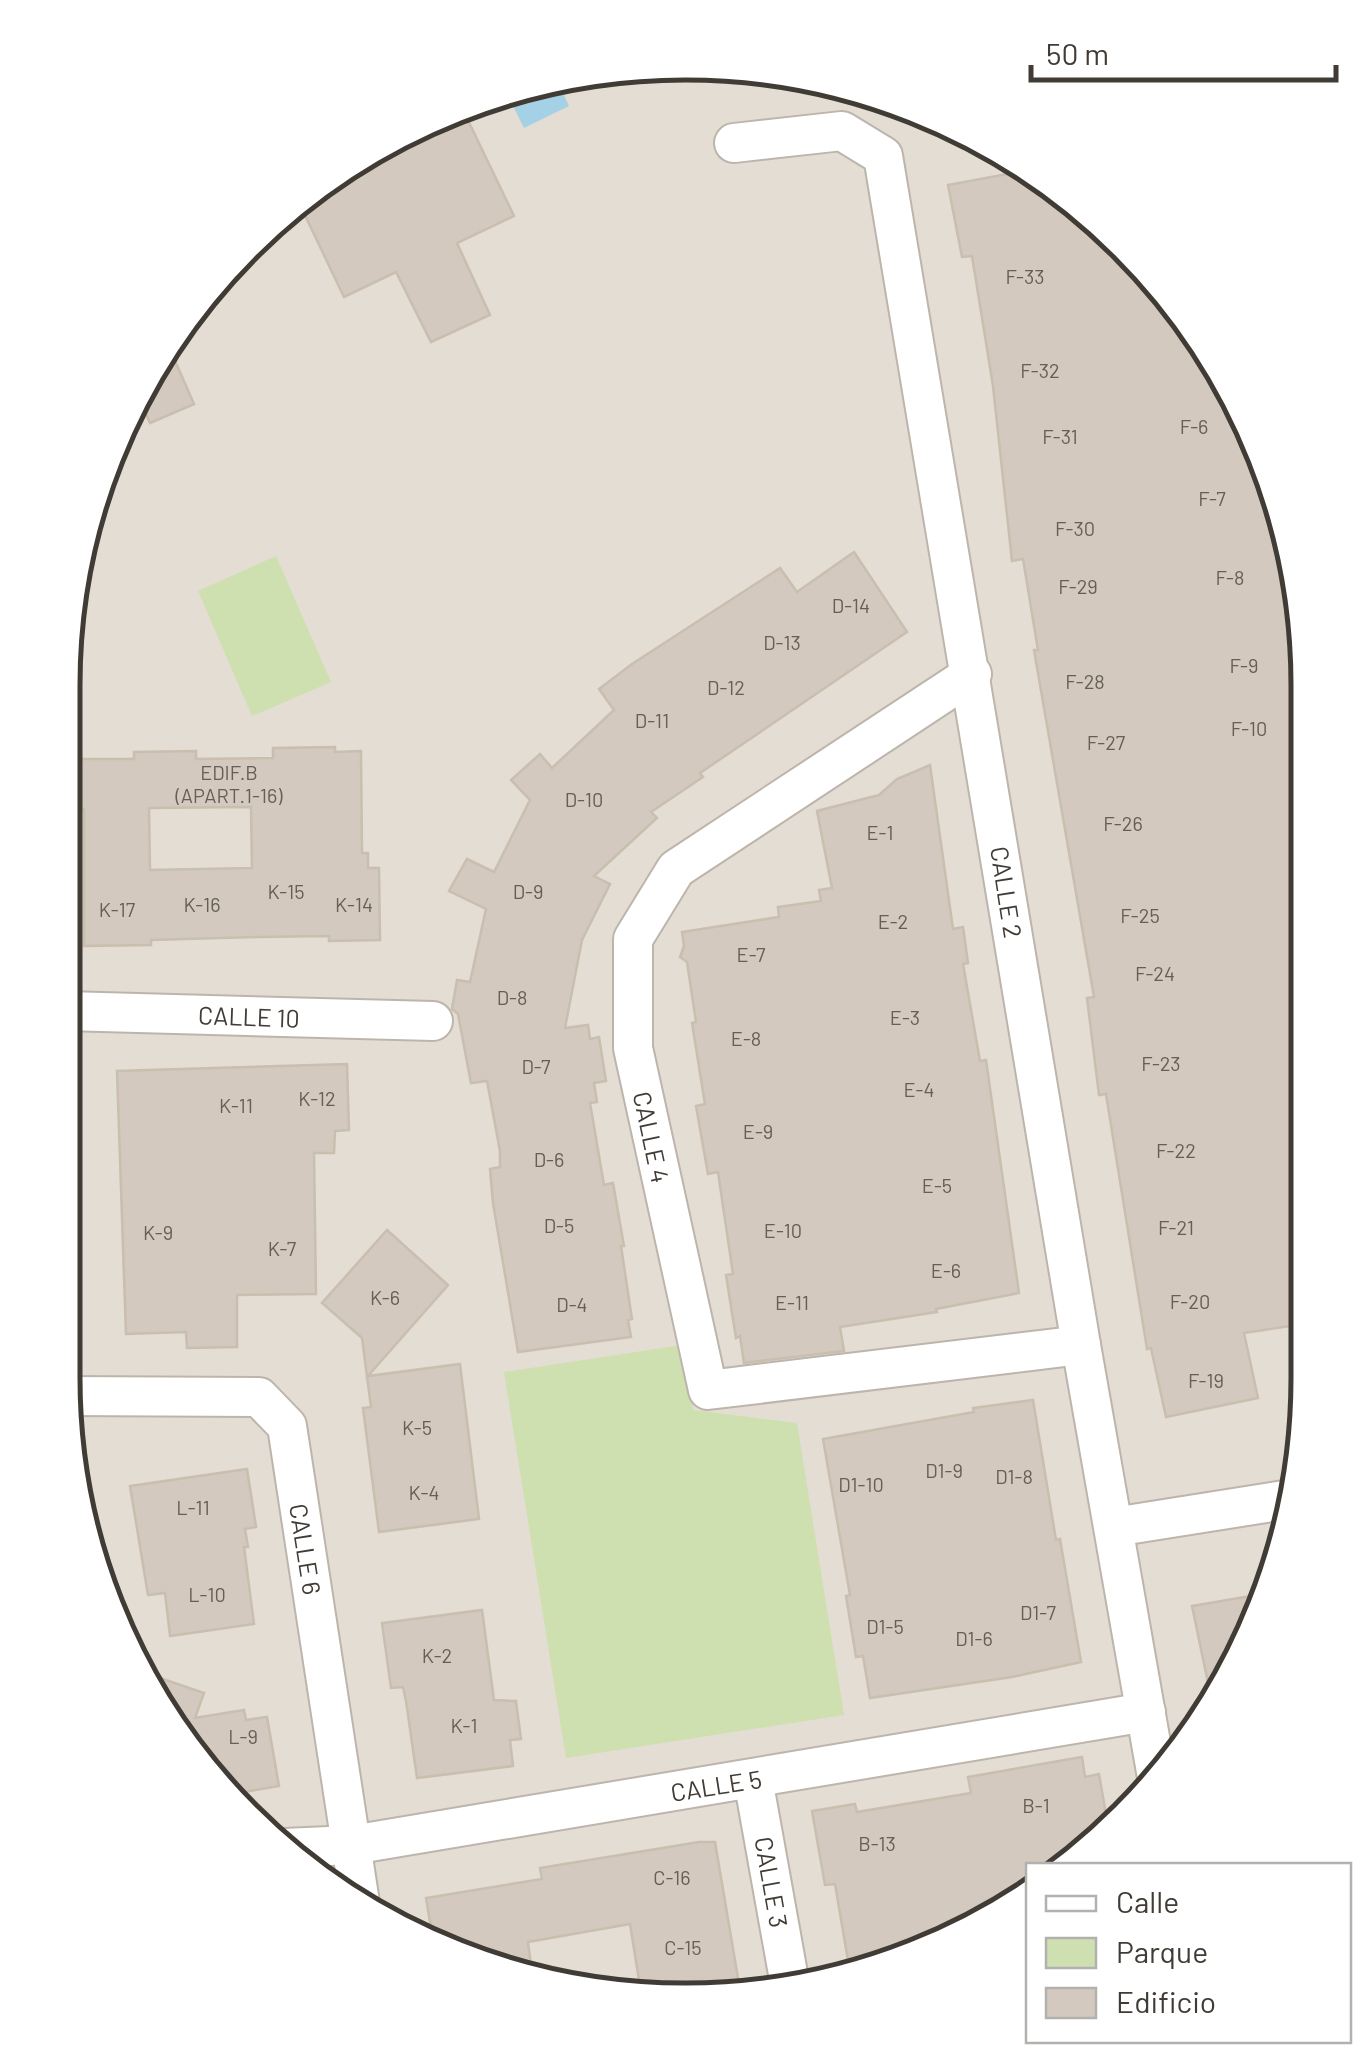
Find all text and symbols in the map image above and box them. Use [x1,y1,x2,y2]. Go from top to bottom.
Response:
scale bar [1031,20,1336,82]
text: 50 m [1046,35,1109,71]
house number: F-33 [1005,264,1045,288]
house number: F-32 [1020,358,1060,382]
house number: F-6 [1180,414,1208,438]
house number: F-31 [1042,424,1078,448]
house number: F-7 [1198,486,1226,510]
house number: F-30 [1055,516,1095,540]
house number: F-8 [1216,565,1244,589]
house number: F-29 [1058,574,1098,598]
house number: D-14 [832,593,870,617]
house number: D-13 [763,630,801,654]
house number: F-9 [1230,653,1258,677]
house number: F-28 [1065,669,1105,693]
house number: D-12 [707,675,745,699]
house number: D-11 [635,708,669,732]
house number: F-10 [1231,716,1267,740]
house number: F-27 [1087,730,1126,754]
house number: EDIF.B (APART.1-16) [175,760,283,807]
house number: D-10 [565,787,603,811]
house number: F-26 [1103,811,1143,835]
house number: E-1 [867,820,893,844]
street label: CALLE 2 [985,844,1029,940]
house number: K-15 [267,879,305,903]
house number: D-9 [513,879,543,903]
house number: K-16 [183,892,221,916]
house number: K-14 [335,892,373,916]
house number: K-17 [99,897,136,921]
house number: F-25 [1120,903,1160,927]
house number: E-2 [878,909,908,933]
house number: E-7 [737,942,766,966]
house number: F-24 [1135,961,1175,985]
house number: D-8 [497,985,527,1009]
street label: CALLE 10 [198,999,300,1033]
house number: E-3 [890,1005,920,1029]
house number: E-8 [731,1026,761,1050]
house number: F-23 [1141,1051,1181,1075]
house number: D-7 [521,1054,551,1078]
house number: E-4 [904,1077,935,1101]
house number: K-12 [298,1086,336,1110]
street label: CALLE 4 [628,1089,676,1185]
house number: K-11 [219,1093,253,1117]
house number: E-9 [743,1119,773,1143]
house number: F-22 [1156,1138,1196,1162]
house number: D-6 [534,1147,564,1171]
house number: E-5 [922,1173,952,1197]
house number: D-5 [544,1213,574,1237]
house number: F-21 [1158,1215,1194,1239]
house number: E-10 [764,1218,802,1242]
house number: K-9 [143,1220,173,1244]
house number: K-7 [268,1236,297,1260]
house number: E-6 [931,1258,961,1282]
house number: K-6 [370,1285,400,1309]
house number: F-20 [1170,1289,1210,1313]
house number: E-11 [775,1290,809,1314]
house number: D-4 [556,1292,588,1316]
house number: F-19 [1188,1368,1224,1392]
house number: K-5 [402,1415,432,1439]
house number: D1-9 [925,1458,963,1482]
house number: D1-8 [995,1464,1033,1488]
house number: D1-10 [838,1472,884,1496]
house number: K-4 [409,1480,439,1504]
house number: L-11 [176,1495,210,1519]
street label: CALLE 6 [284,1501,328,1597]
house number: L-10 [188,1582,226,1606]
house number: D1-7 [1020,1600,1057,1624]
house number: D1-5 [866,1614,904,1638]
house number: D1-6 [955,1626,993,1650]
house number: K-2 [422,1643,452,1667]
house number: K-1 [451,1713,477,1737]
house number: L-9 [228,1724,258,1748]
street label: CALLE 5 [668,1763,764,1807]
house number: B-1 [1022,1793,1050,1817]
house number: B-13 [858,1831,896,1855]
street label: CALLE 3 [749,1834,795,1930]
legend [1026,1863,1351,2043]
house number: C-16 [653,1865,691,1889]
text: Calle [1116,1883,1179,1919]
text: Parque [1116,1933,1208,1969]
house number: C-15 [664,1935,702,1959]
text: Edificio [1116,1983,1216,2019]

